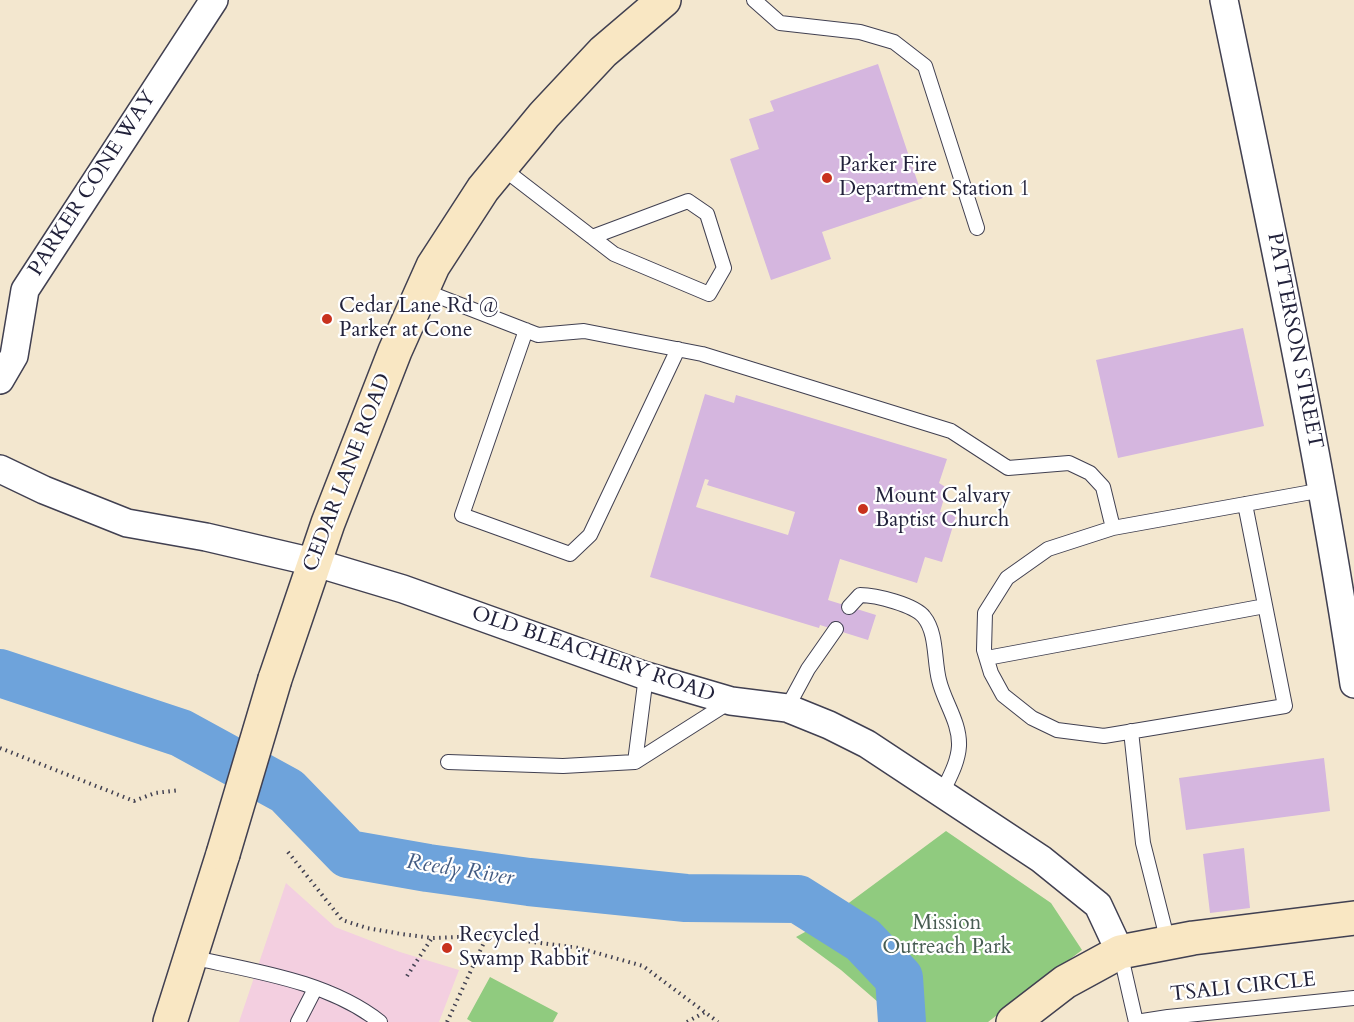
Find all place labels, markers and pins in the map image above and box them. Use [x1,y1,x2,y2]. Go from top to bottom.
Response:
place label: Parker Fire Department Station 1 [839,153,1030,203]
marker: Parker Fire Department Station 1 [820,171,834,185]
place label: Cedar Lane Rd @ Parker at Cone [339,294,499,344]
marker: Cedar Lane Rd @ Parker at Cone [320,312,334,326]
place label: Mount Calvary Baptist Church [875,484,1011,534]
marker: Mount Calvary Baptist Church [856,502,870,516]
place label: Recycled Swamp Rabbit [459,923,589,973]
marker: Recycled Swamp Rabbit [440,941,454,955]

